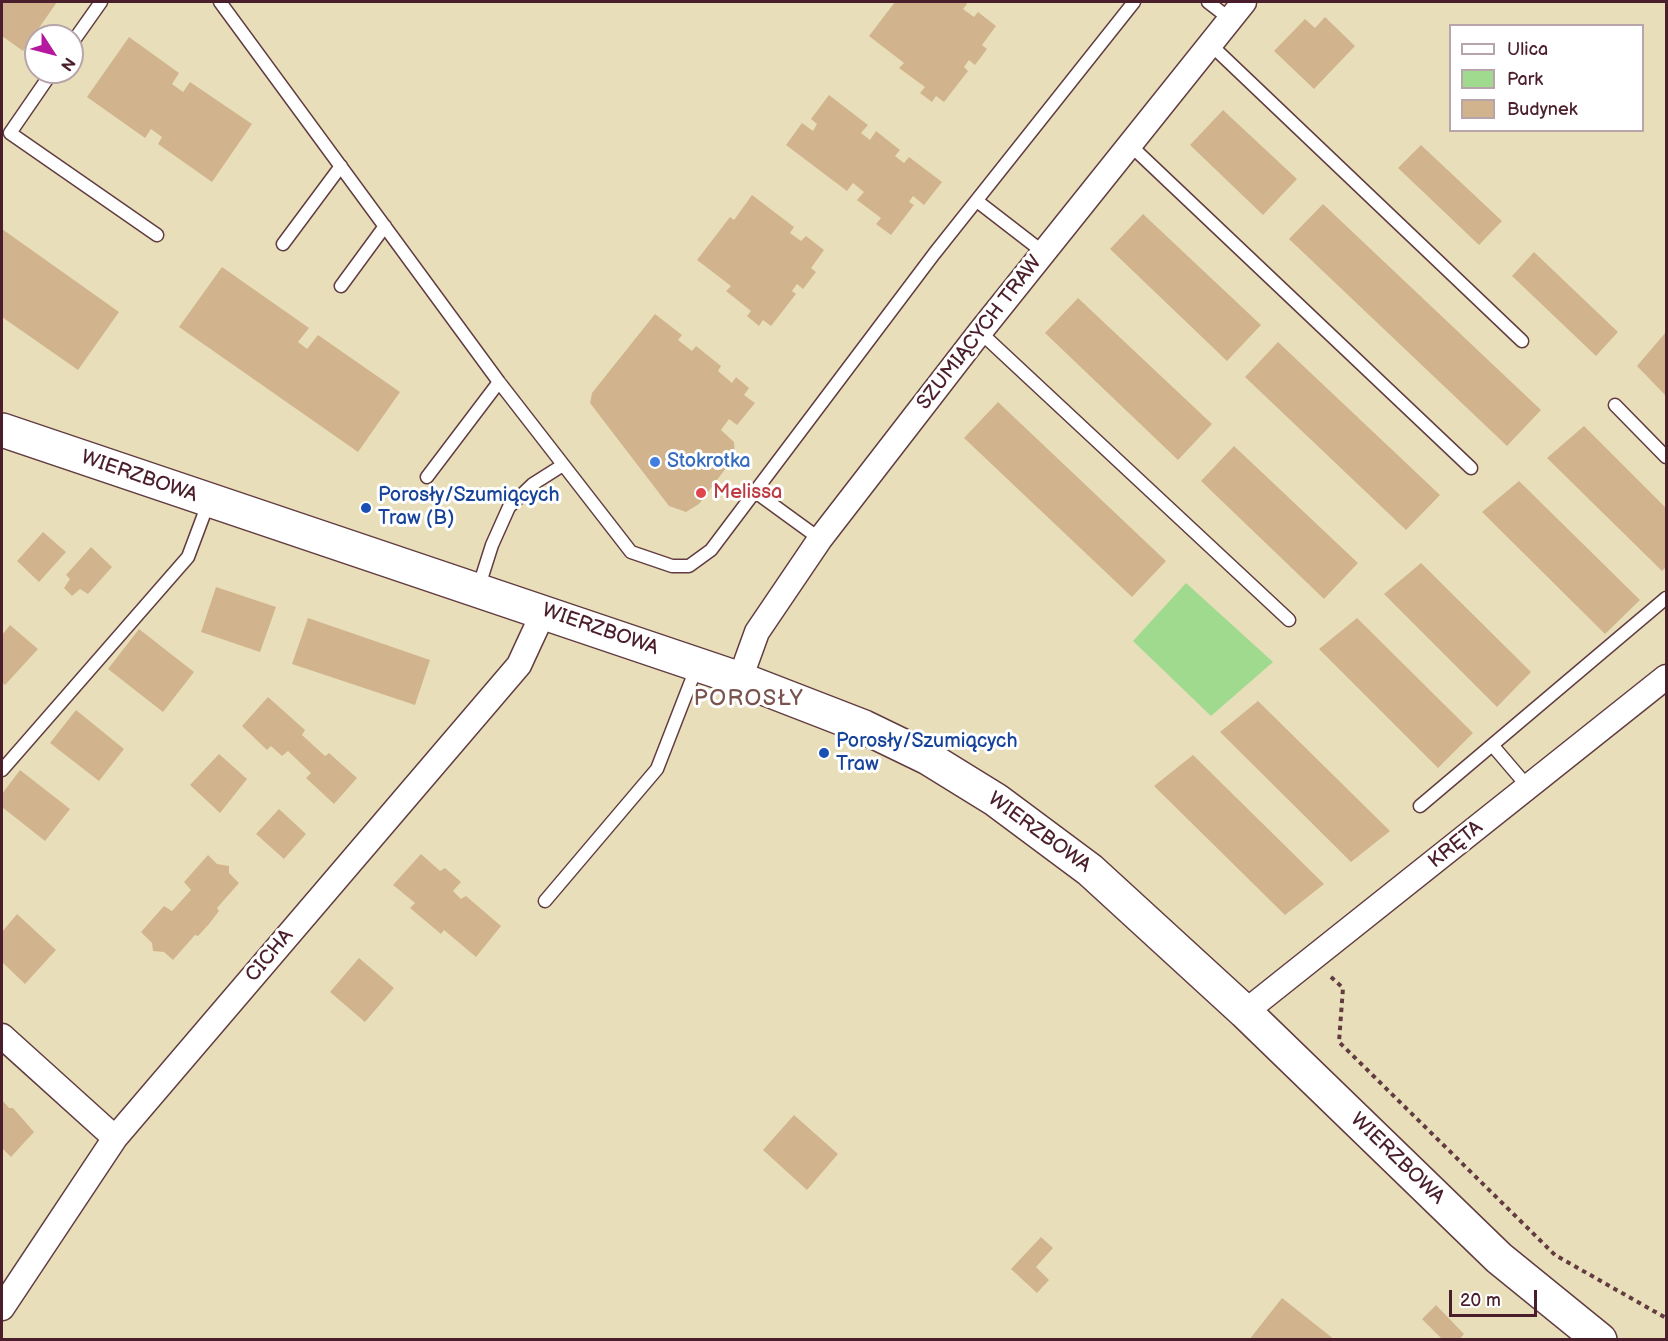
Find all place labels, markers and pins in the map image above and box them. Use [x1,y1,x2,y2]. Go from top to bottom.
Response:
place label: Stokrotka [667,450,751,474]
marker: Stokrotka [648,455,662,469]
place label: Melissa [713,481,782,505]
place label: Porosły/Szumiących Traw (B) [378,484,560,531]
marker: Melissa [694,486,708,500]
marker: Porosły/Szumiących Traw (B) [359,501,373,515]
place label: Porosły/Szumiących Traw [836,730,1018,777]
marker: Porosły/Szumiących Traw [817,746,831,760]

